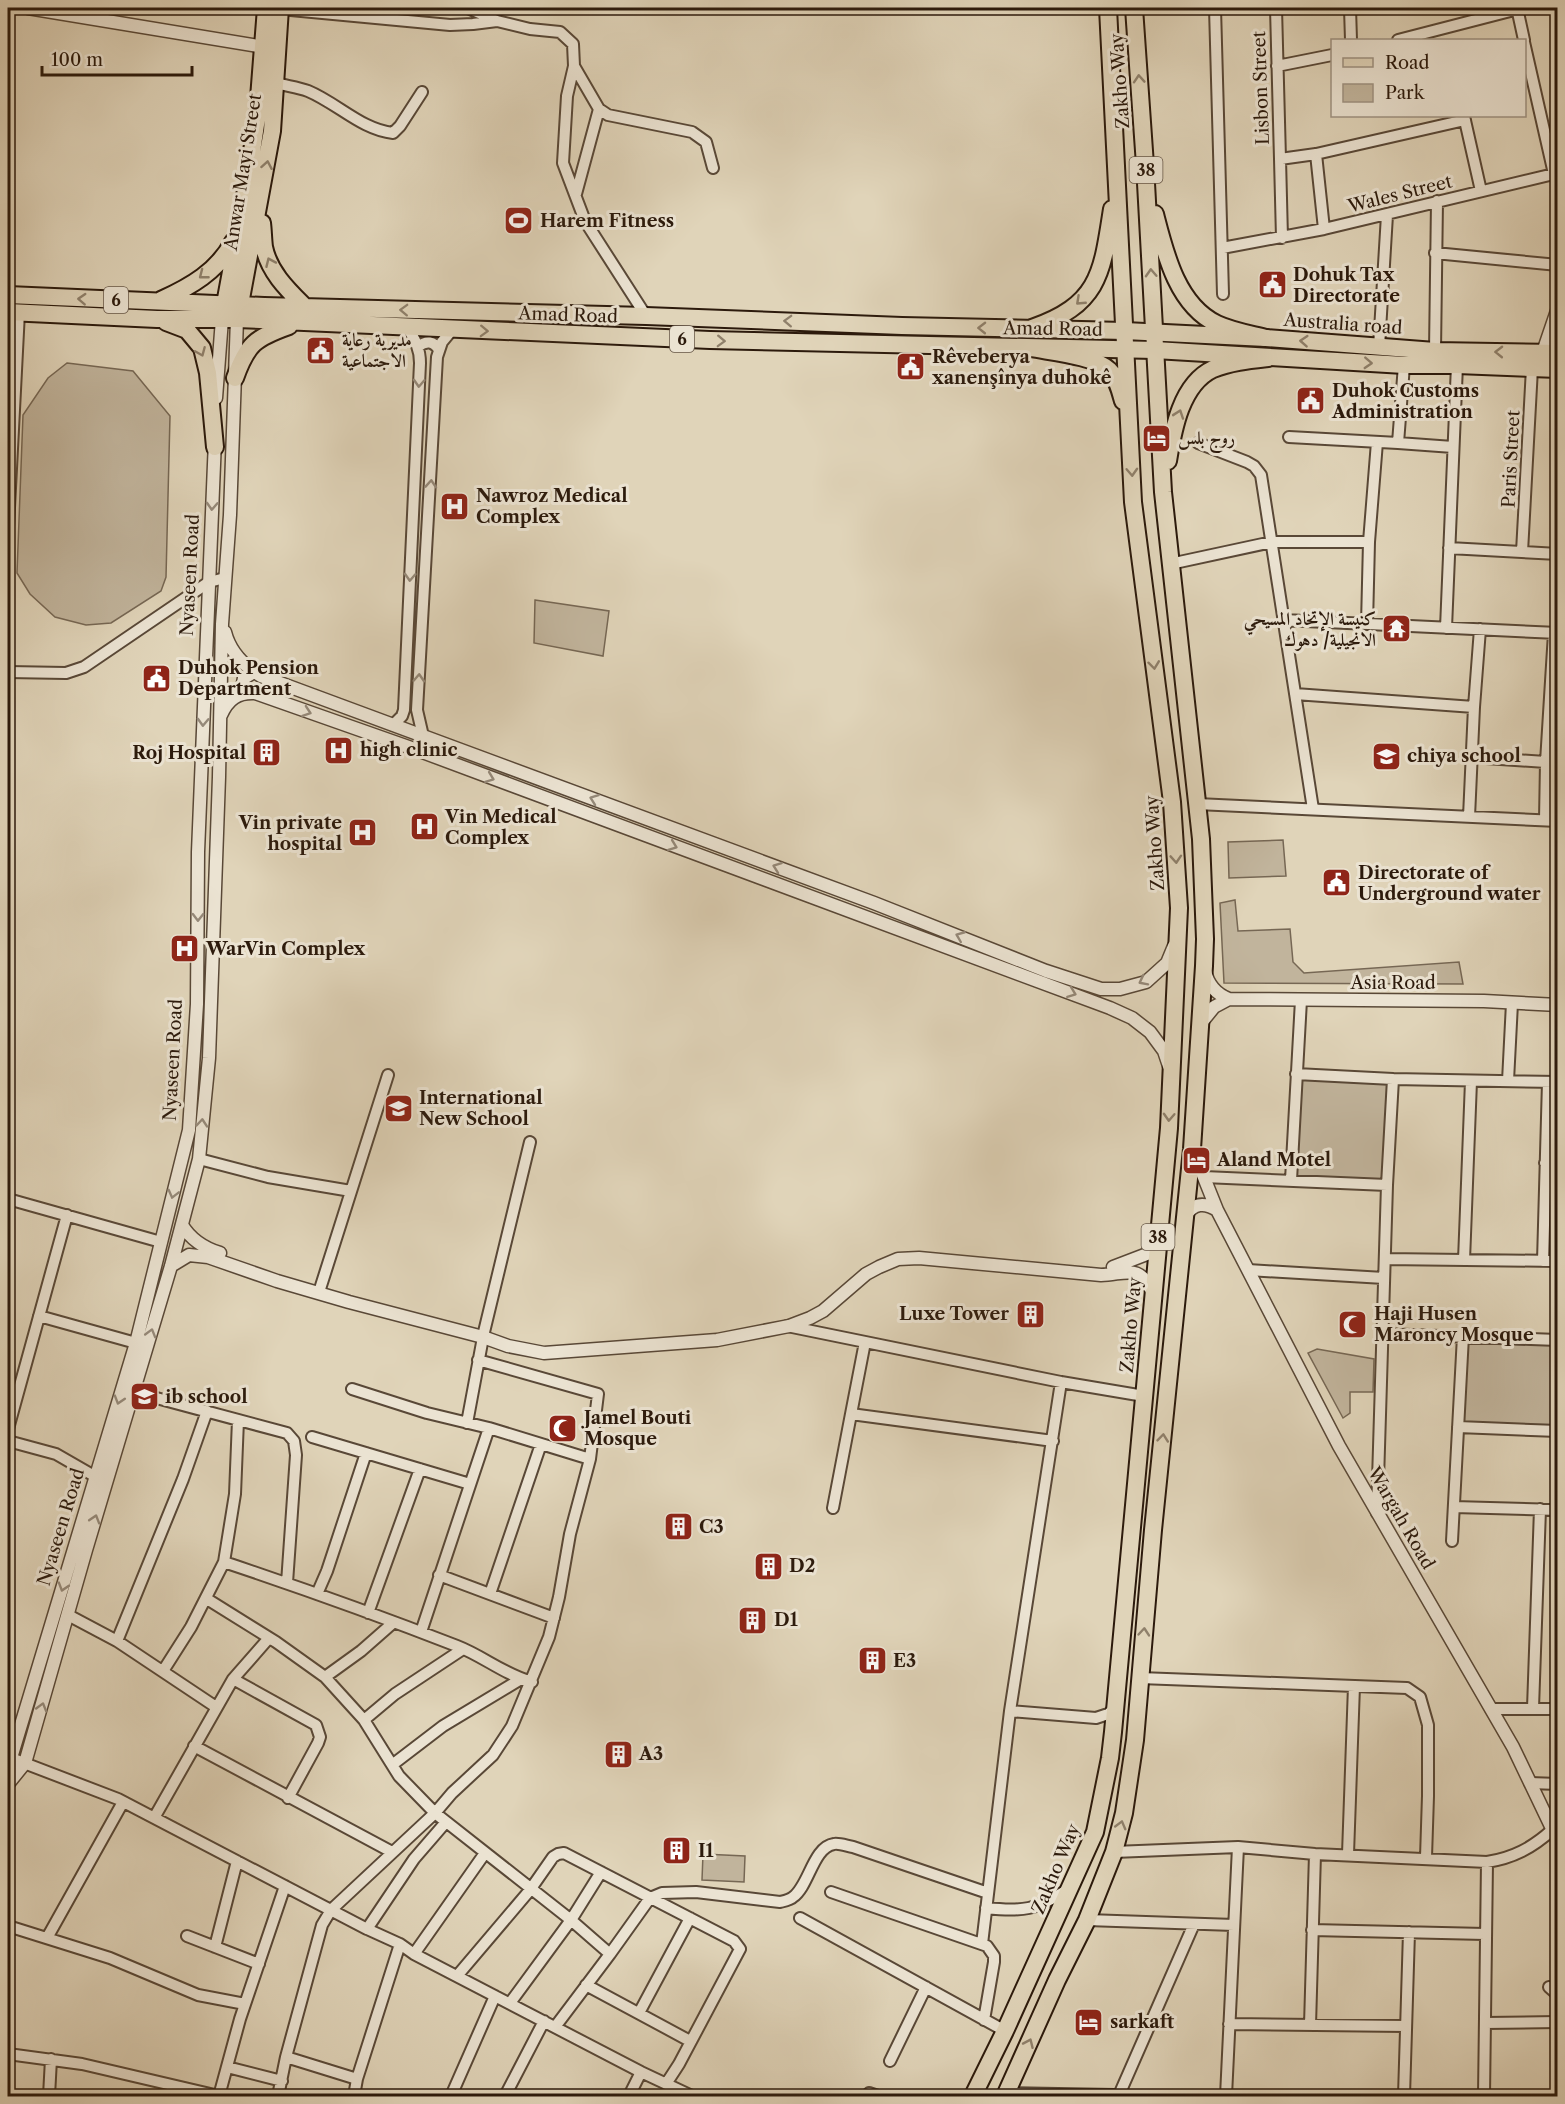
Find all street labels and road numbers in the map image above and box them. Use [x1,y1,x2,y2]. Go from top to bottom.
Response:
street label: Lisbon Street [1248,30,1274,145]
street label: Zakho Way [1106,32,1134,129]
street label: Anwar Mayi Street [220,91,266,253]
road number: 38 [1130,157,1162,183]
street label: Wales Street [1345,170,1455,218]
road number: 6 [104,287,128,313]
street label: Amad Road [517,302,618,328]
street label: Australia road [1282,309,1403,339]
street label: Amad Road [1002,317,1103,341]
road number: 6 [670,326,694,352]
street label: Paris Street [1497,409,1525,508]
street label: Nyaseen Road [176,513,204,637]
street label: Zakho Way [1141,794,1169,891]
street label: Asia Road [1349,972,1436,994]
street label: Nyaseen Road [159,998,187,1122]
road number: 38 [1142,1224,1174,1250]
street label: Zakho Way [1116,1275,1146,1374]
street label: Wargah Road [1362,1462,1439,1573]
street label: Nyaseen Road [33,1465,89,1589]
street label: Zakho Way [1027,1820,1085,1917]

